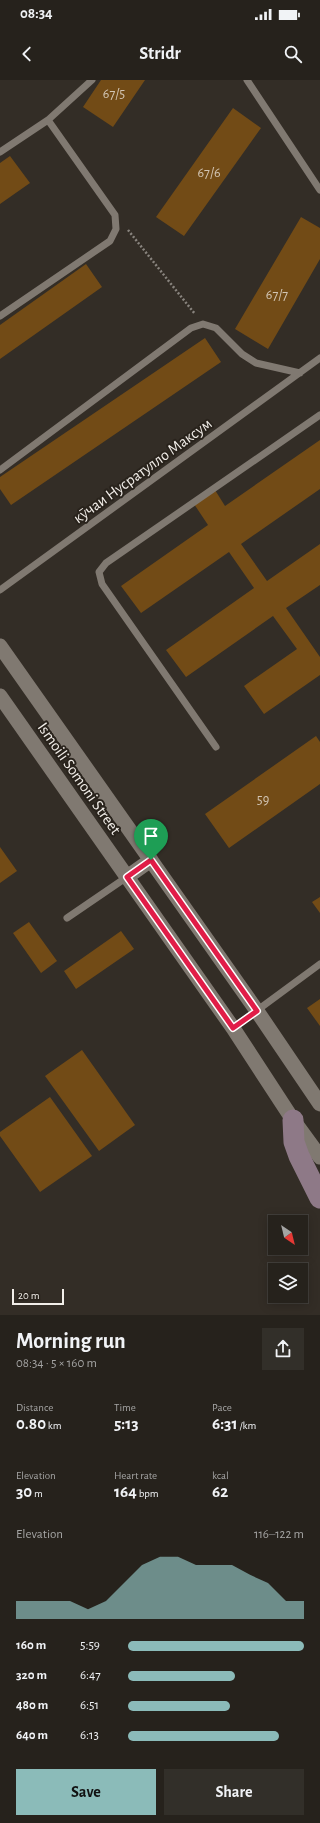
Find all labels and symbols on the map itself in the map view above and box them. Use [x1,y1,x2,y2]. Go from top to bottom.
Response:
house number: 67/5 [103,87,125,101]
house number: 67/6 [197,166,221,180]
house number: 67/7 [266,288,288,302]
street label: кӯчаи Нусратулло Максум [70,415,215,527]
street label: Ismoili Somoni Street [35,720,124,838]
house number: 59 [257,793,269,807]
pin [134,819,168,860]
north arrow [268,1215,308,1255]
scale bar [12,1287,64,1306]

